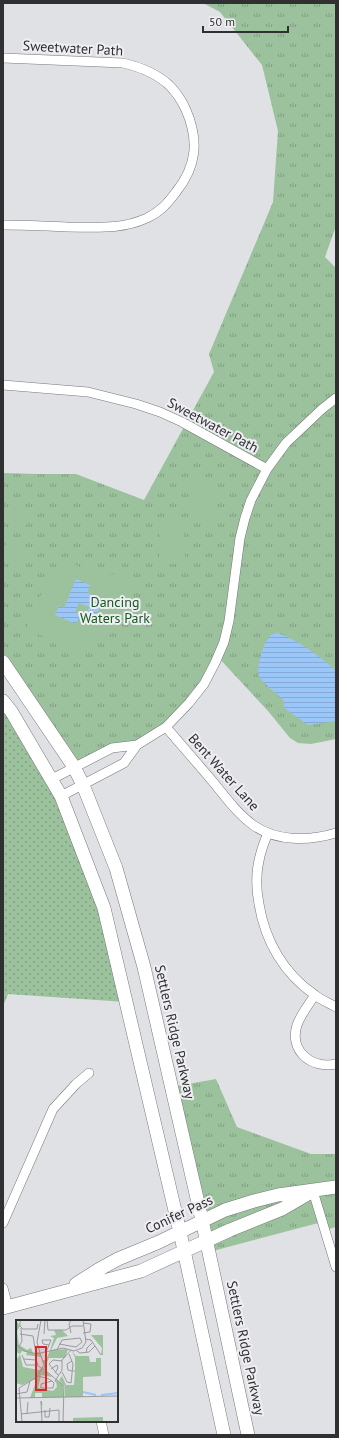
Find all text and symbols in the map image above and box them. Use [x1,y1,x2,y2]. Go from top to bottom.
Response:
scale bar [203,8,288,34]
text: 50 m [209,14,235,29]
street label: Sweetwater Path [22,36,124,60]
street label: Sweetwater Path [164,393,262,457]
park label: Dancing Waters Park [80,593,150,627]
street label: Bent Water Lane [185,730,263,814]
street label: Settlers Ridge Parkway [151,963,199,1101]
street label: Conifer Pass [142,1191,216,1237]
street label: Settlers Ridge Parkway [223,1279,269,1417]
inset map [16,1320,118,1422]

